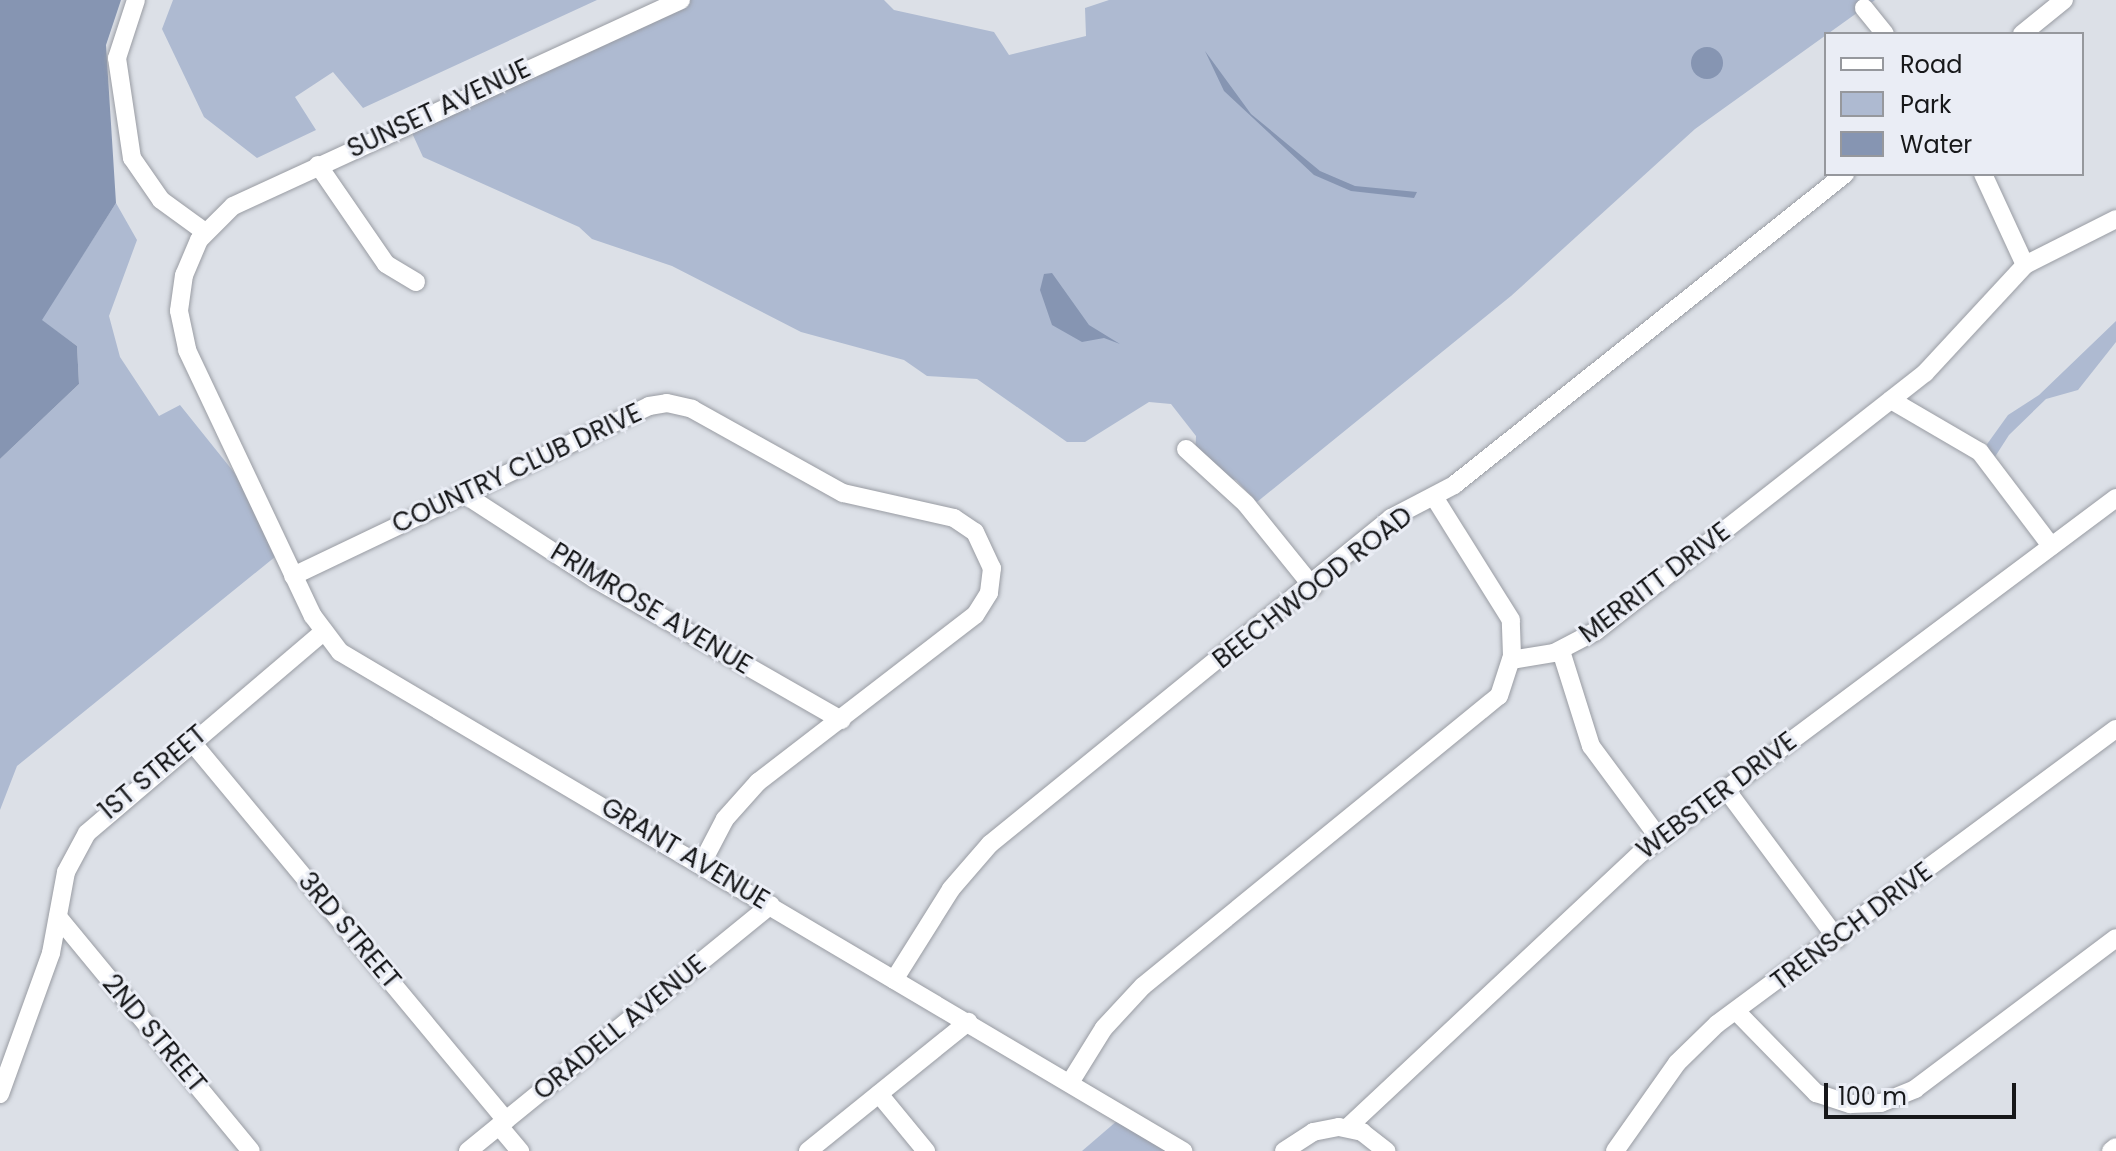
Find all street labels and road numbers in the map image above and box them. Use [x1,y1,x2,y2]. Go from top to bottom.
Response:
street label: SUNSET AVENUE [343,53,535,165]
street label: COUNTRY CLUB DRIVE [387,397,647,541]
street label: BEECHWOOD ROAD [1207,500,1419,676]
street label: MERRITT DRIVE [1574,516,1736,650]
street label: PRIMROSE AVENUE [545,537,757,681]
street label: 1ST STREET [93,719,213,827]
street label: WEBSTER DRIVE [1631,726,1803,866]
street label: GRANT AVENUE [595,792,775,916]
street label: TRENSCH DRIVE [1765,856,1939,998]
street label: 3RD STREET [291,866,407,996]
street label: ORADELL AVENUE [528,949,712,1107]
street label: 2ND STREET [96,969,212,1099]

